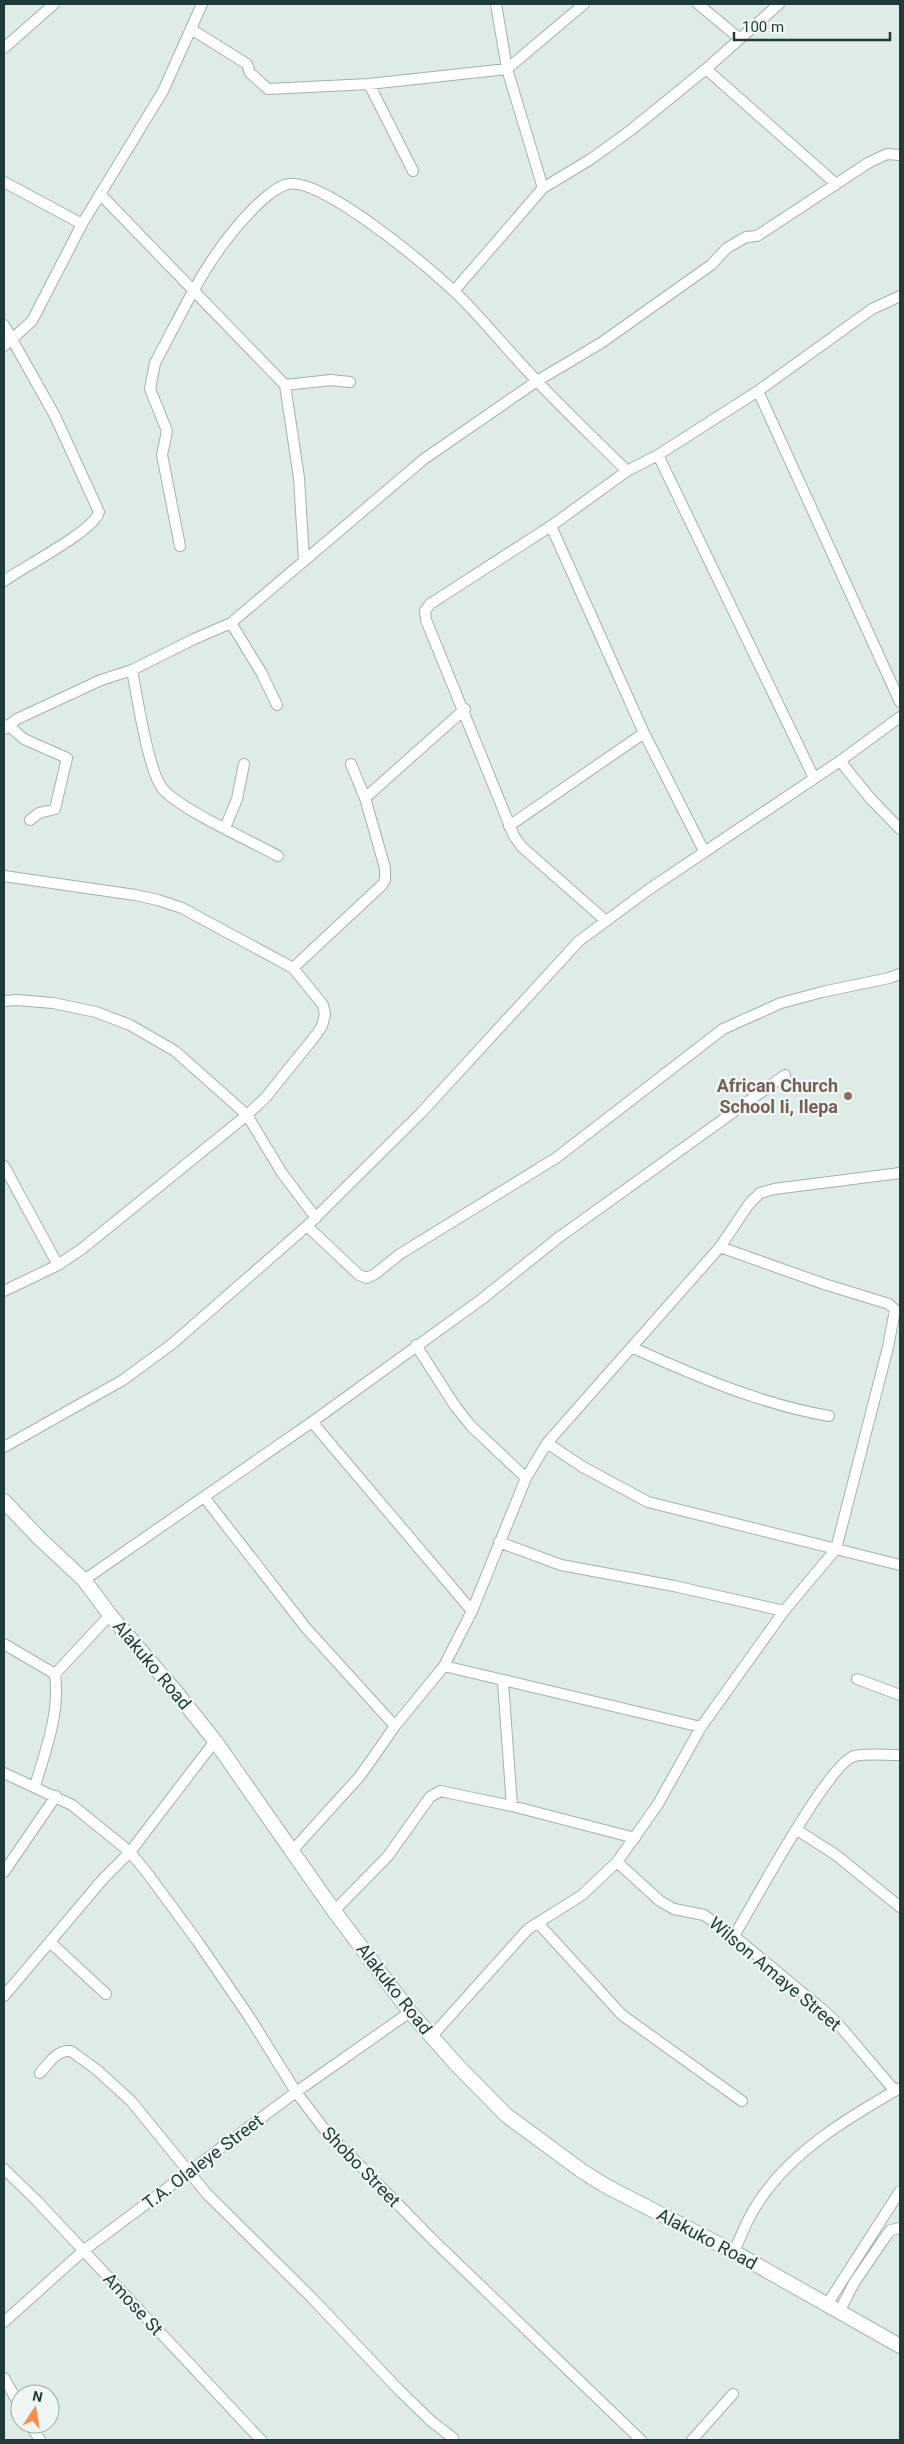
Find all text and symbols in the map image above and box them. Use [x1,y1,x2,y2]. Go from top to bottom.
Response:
scale bar [734,10,890,42]
text: 100 m [742,18,784,36]
place label: African Church School Ii, Ilepa [717,1075,838,1117]
marker: African Church School Ii, Ilepa [842,1090,854,1102]
street label: Alakuko Road [109,1616,196,1714]
street label: Wilson Amaye Street [705,1912,846,2035]
street label: Alakuko Road [352,1939,437,2039]
street label: T.A. Olaleye Street [139,2110,267,2214]
street label: Shobo Street [318,2122,405,2211]
street label: Alakuko Road [654,2203,761,2274]
street label: Amose St [99,2268,168,2339]
north arrow [10,2384,60,2434]
text: N [31,2387,44,2405]

